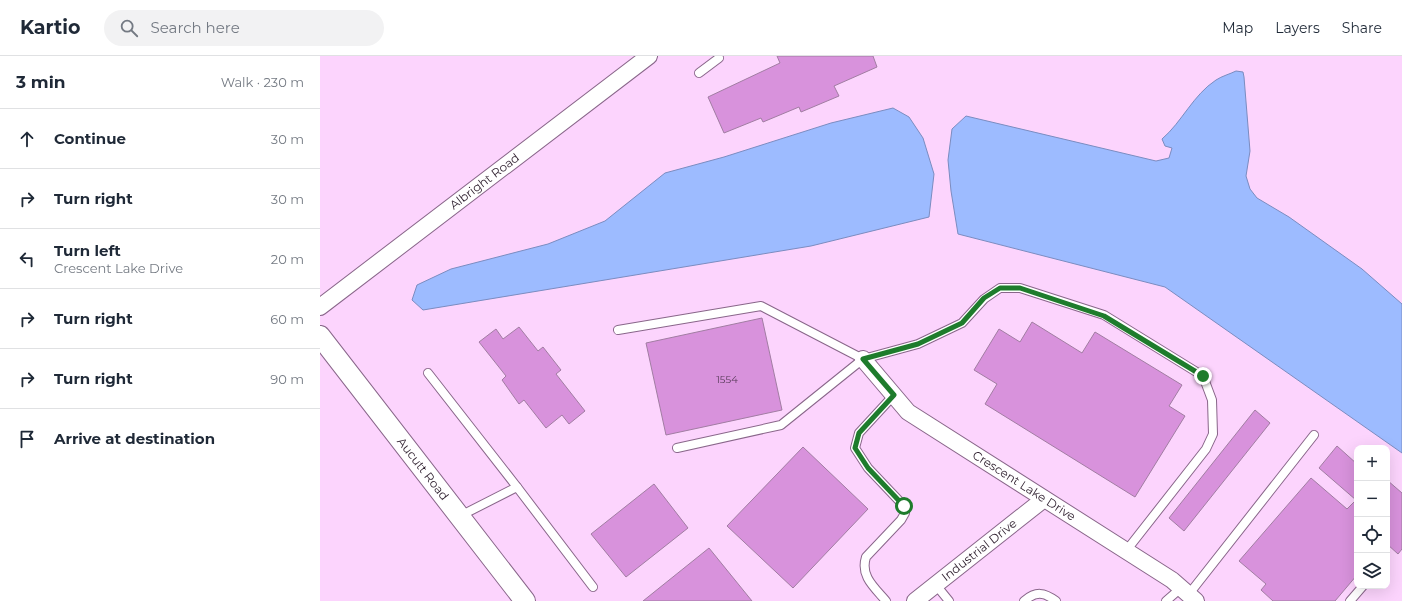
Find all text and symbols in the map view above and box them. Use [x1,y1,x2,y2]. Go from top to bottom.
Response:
search box [104,10,384,46]
text: Kartio [20,16,80,39]
icon: search [118,17,140,39]
text: Search here [150,18,240,37]
text: Map [1222,19,1253,37]
text: Layers [1275,19,1320,37]
text: Share [1342,19,1382,37]
text: 3 min [16,72,66,92]
text: Walk · 230 m [221,74,304,90]
icon: ahead [16,128,38,150]
text: Continue [54,129,126,148]
text: 30 m [271,131,304,147]
street label: Albright Road [446,150,522,212]
icon: right [16,188,38,210]
text: Turn right [54,189,133,208]
text: 30 m [271,191,304,207]
text: Turn left [54,241,121,260]
icon: left [16,248,38,270]
text: 20 m [271,251,304,267]
text: Crescent Lake Drive [54,260,183,276]
icon: right [16,308,38,330]
text: Turn right [54,309,133,328]
text: 60 m [270,311,304,327]
route end [1194,367,1212,385]
icon: right [16,368,38,390]
text: Turn right [54,369,133,388]
text: 90 m [270,371,304,387]
house number: 1554 [716,373,738,386]
icon: arrive [16,428,38,450]
text: Arrive at destination [54,429,215,448]
street label: Aucutt Road [394,434,452,503]
map controls [1354,445,1390,589]
button: + [1354,445,1390,481]
street label: Crescent Lake Drive [970,447,1079,524]
button: − [1354,481,1390,517]
route start [895,497,913,515]
street label: Industrial Drive [938,515,1020,584]
button: locate [1354,517,1390,553]
button: layers [1354,553,1390,589]

